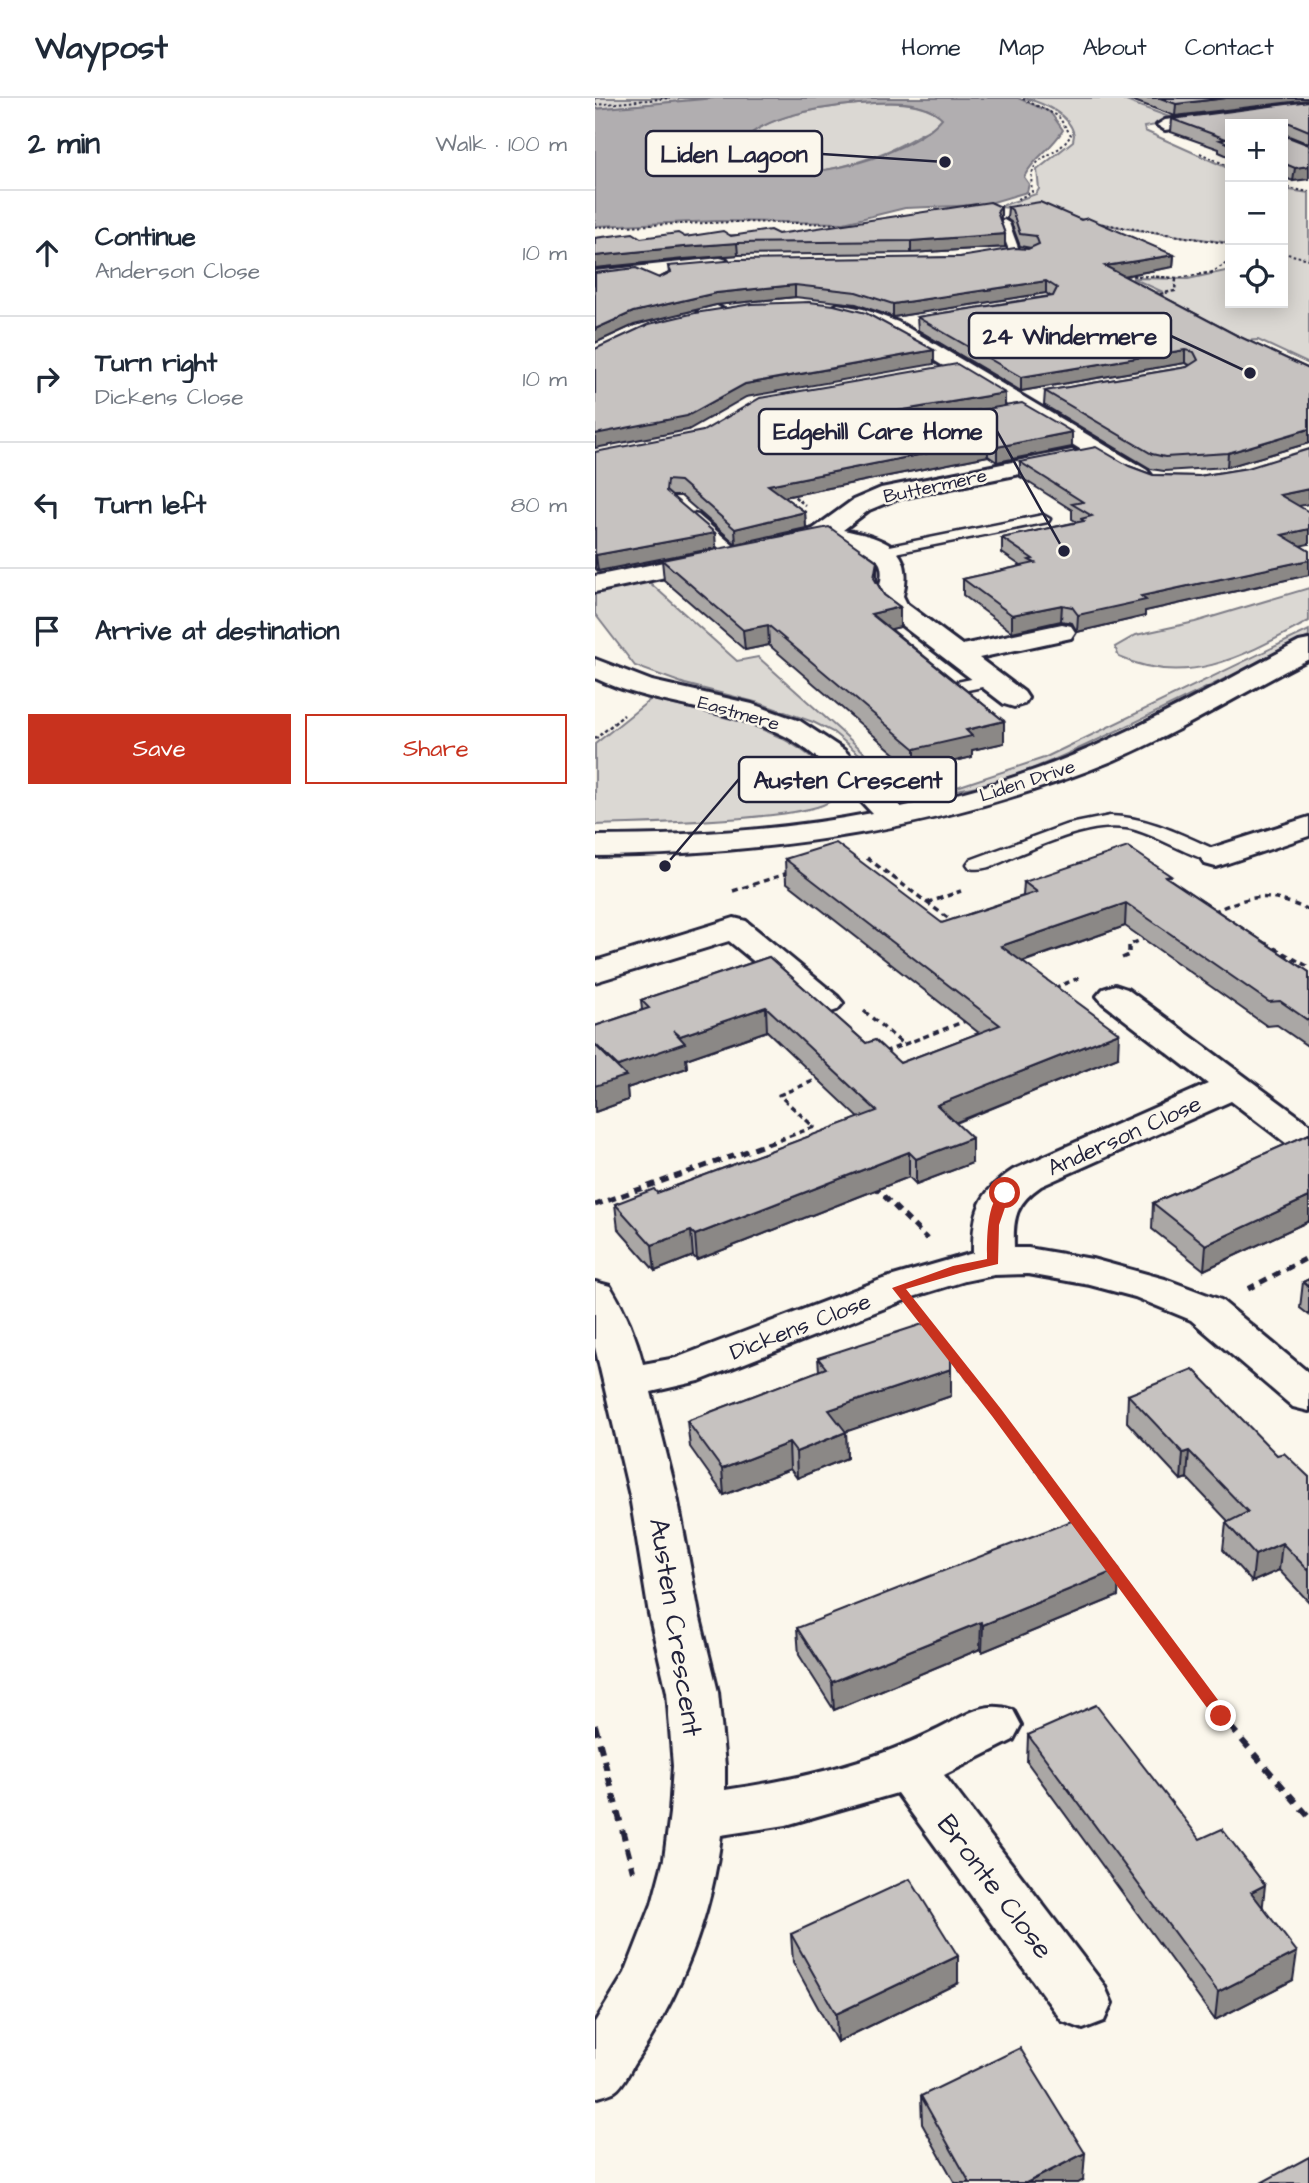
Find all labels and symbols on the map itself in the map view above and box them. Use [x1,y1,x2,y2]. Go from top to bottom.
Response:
callout: Liden Lagoon [646,131,822,176]
text: Liden Lagoon [660,138,808,173]
callout: 24 Windermere [969,313,1171,358]
text: 24 Windermere [982,320,1157,354]
callout: Edgehill Care Home [759,409,997,454]
text: Edgehill Care Home [773,415,983,450]
street label: Buttermere [881,462,990,511]
street label: Eastmere [695,689,783,738]
street label: Liden Drive [976,753,1079,810]
callout: Austen Crescent [739,757,956,802]
text: Austen Crescent [753,764,943,798]
street label: Anderson Close [1042,1088,1206,1184]
route start [989,1177,1020,1208]
street label: Dickens Close [725,1285,875,1368]
street label: Austen Crescent [639,1515,712,1740]
route end [1205,1700,1236,1731]
street label: Bronte Close [927,1806,1062,1967]

